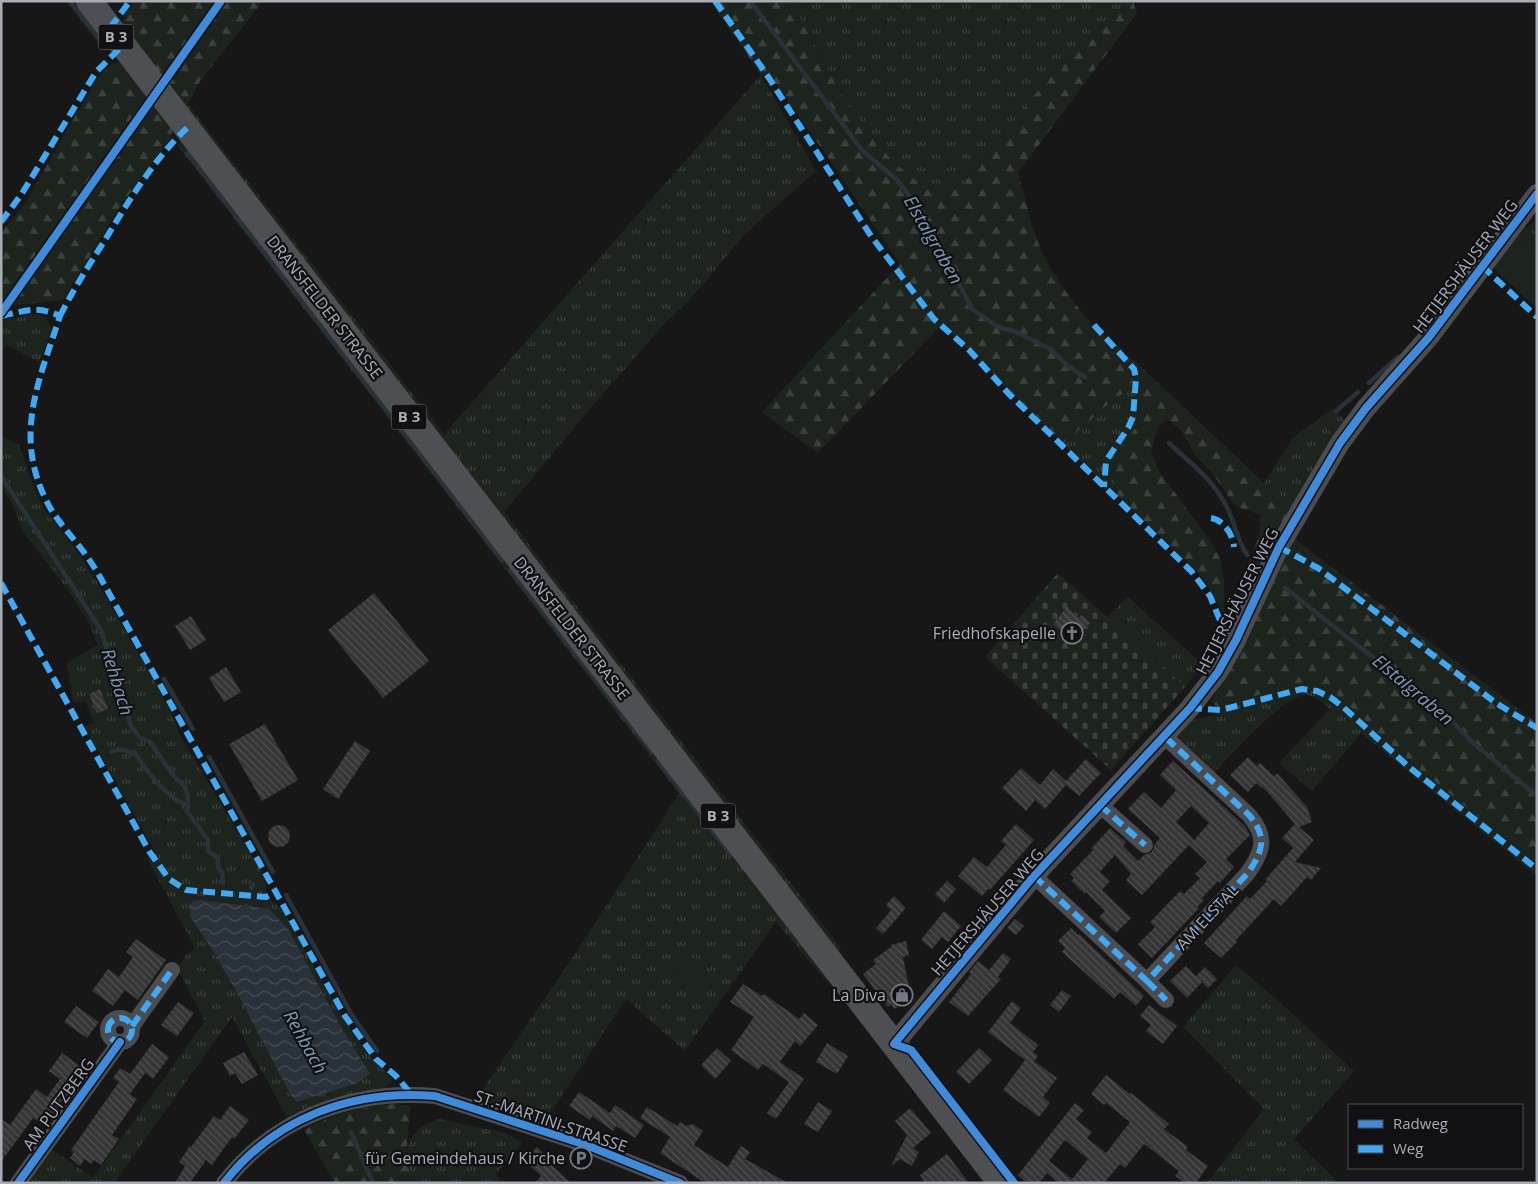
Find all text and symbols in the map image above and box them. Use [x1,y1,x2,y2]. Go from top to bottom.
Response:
road number: B 3 [98,24,134,50]
water label: Elstalgraben [899,191,969,288]
street label: HETJERSHÄUSER WEG [1407,195,1523,337]
street label: DRANSFELDER STRASSE [262,231,388,383]
road number: B 3 [392,404,426,430]
street label: HETJERSHÄUSER WEG [1190,524,1284,678]
street label: DRANSFELDER STRASSE [509,552,635,704]
church icon: Friedhofskapelle [1060,621,1084,645]
place label: Friedhofskapelle [933,622,1056,644]
water label: Rehbach [96,645,139,718]
water label: Elstalgraben [1368,648,1459,730]
road number: B 3 [700,804,736,828]
street label: HETJERSHÄUSER WEG [926,844,1048,980]
street label: AM ELSTAL [1171,880,1243,954]
shop icon: La Diva [890,983,914,1007]
place label: La Diva [832,984,886,1006]
water label: Rehbach [279,1006,333,1077]
street label: AM PUTZBERG [17,1054,99,1154]
street label: ST.-MARTINI-STRASSE [472,1085,630,1157]
legend [1348,1104,1523,1169]
text: Radweg [1393,1113,1448,1133]
text: Weg [1393,1138,1423,1158]
parking icon: für Gemeindehaus / Kirche [569,1146,593,1170]
place label: für Gemeindehaus / Kirche [365,1147,565,1169]

